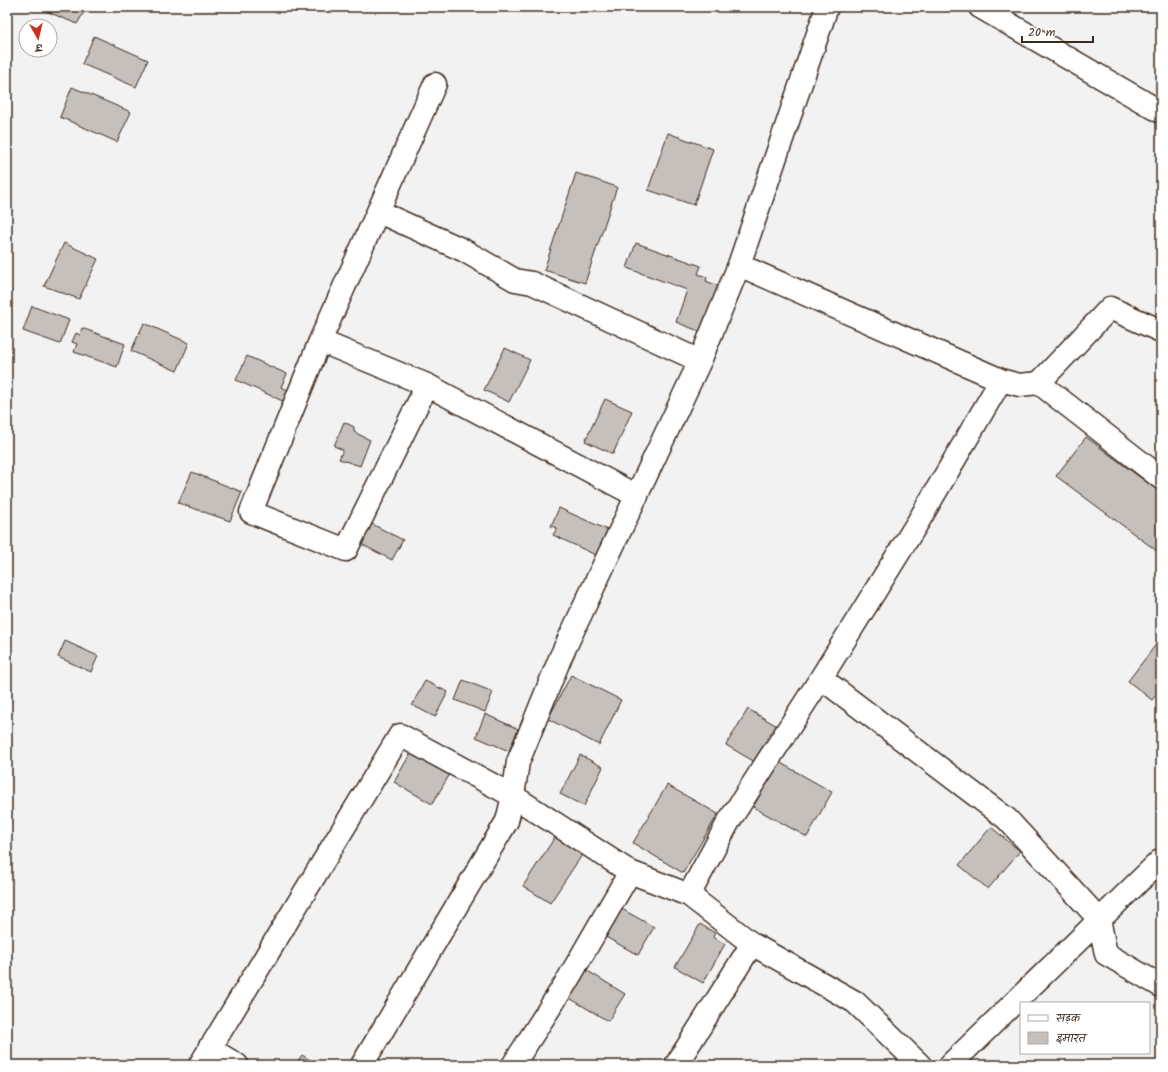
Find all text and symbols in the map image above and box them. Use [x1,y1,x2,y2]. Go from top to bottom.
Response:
north arrow [18,18,58,58]
scale bar [1022,18,1093,44]
text: 20 m [1028,23,1056,42]
text: उ [33,38,44,57]
legend [1020,1002,1150,1054]
text: सड़क [1056,1009,1082,1028]
text: इमारत [1056,1029,1088,1048]

